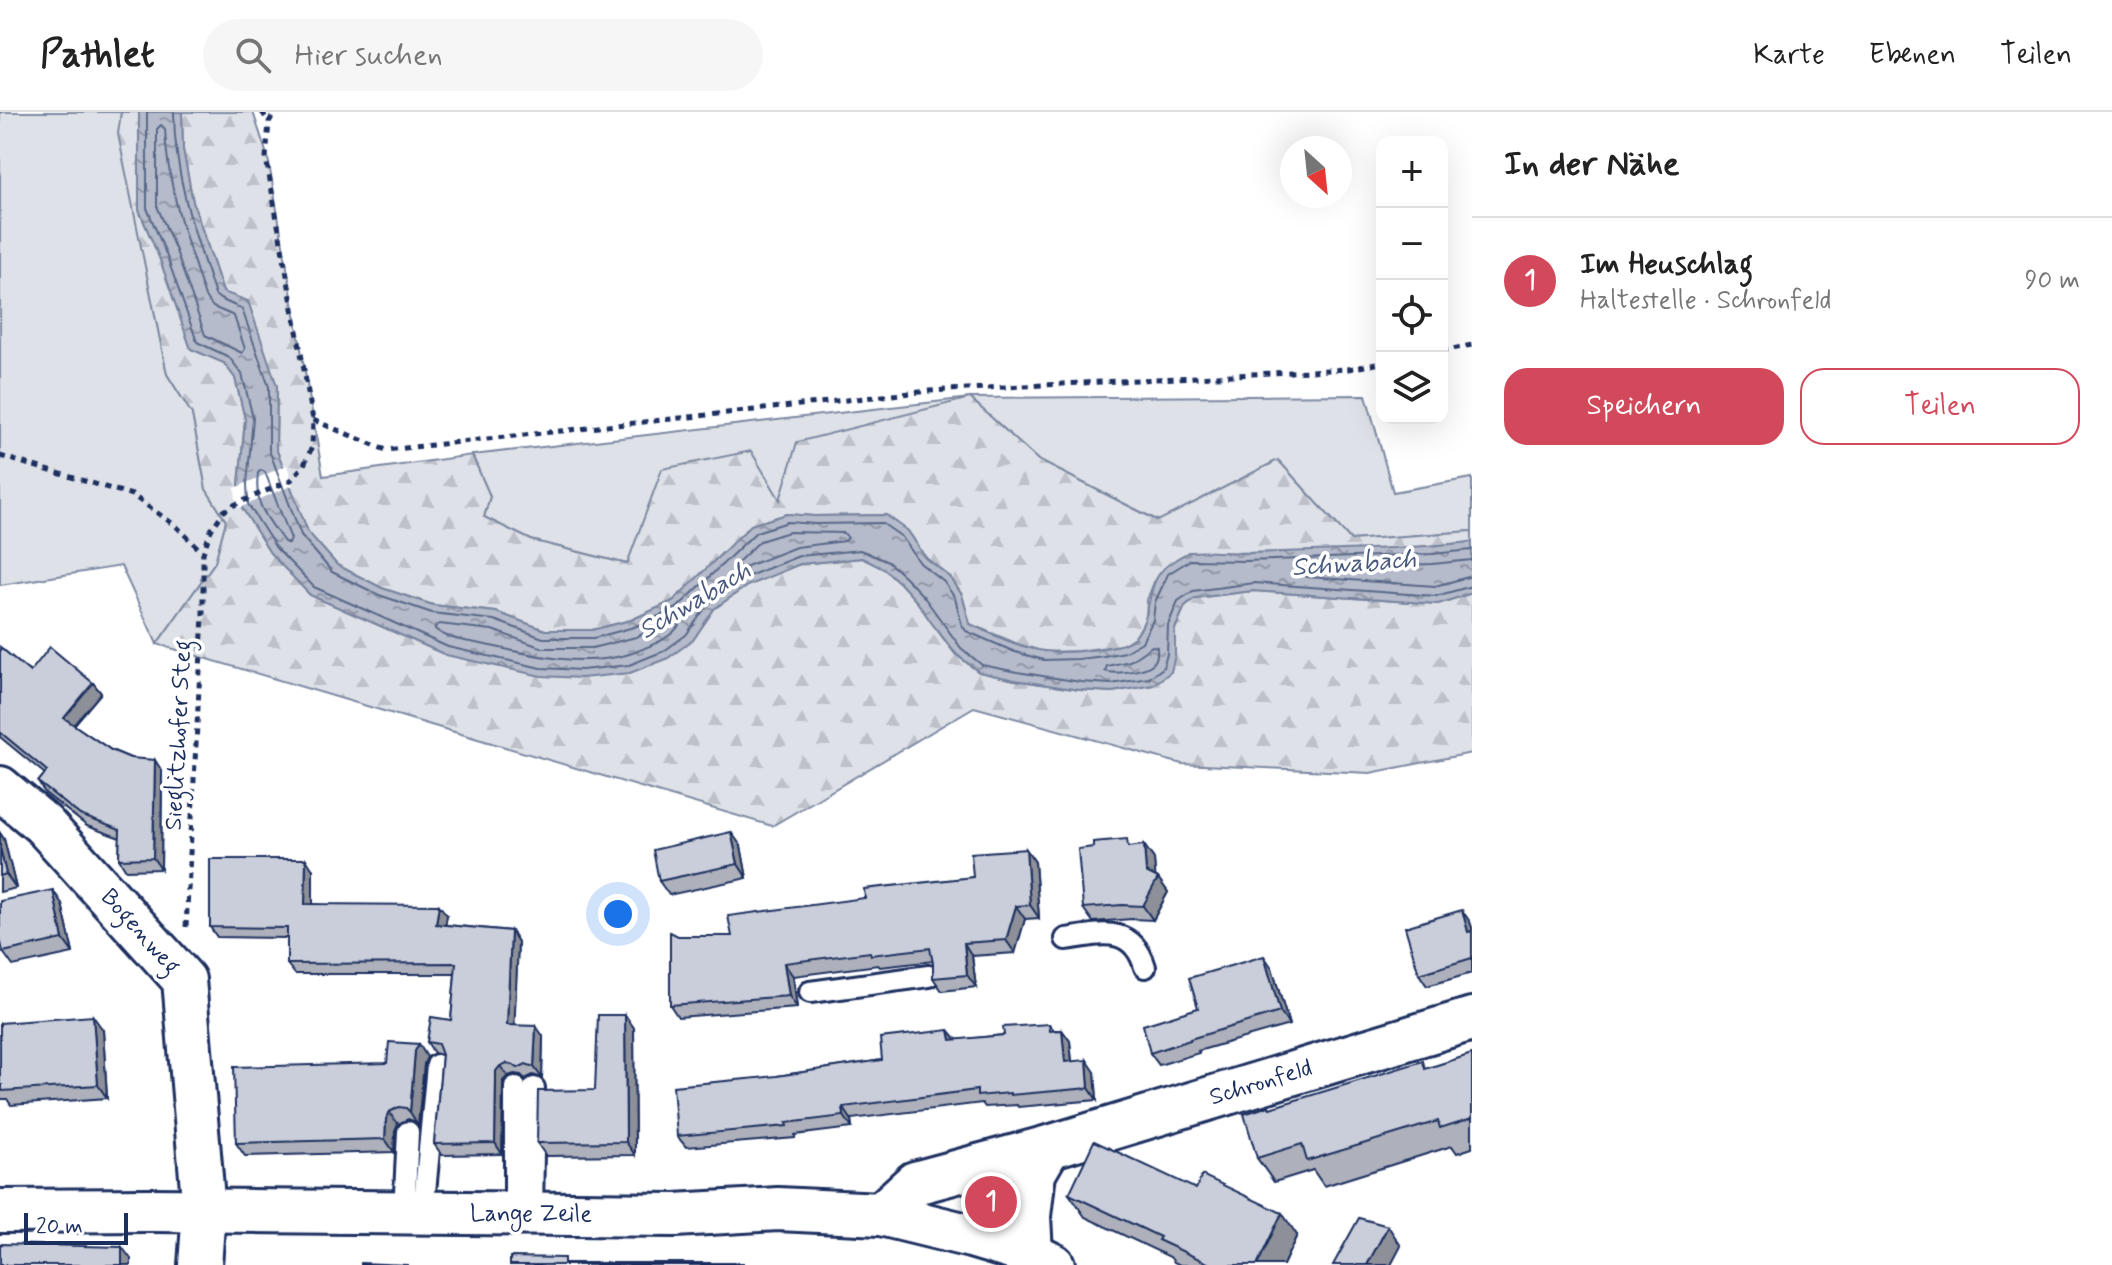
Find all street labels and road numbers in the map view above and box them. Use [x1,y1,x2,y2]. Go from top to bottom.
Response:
street label: Sieglitzhofer Steg [159,639,202,831]
street label: Bogenweg [91,882,187,984]
street label: Schronfeld [1206,1053,1316,1113]
street label: Lange Zeile [470,1199,592,1232]

